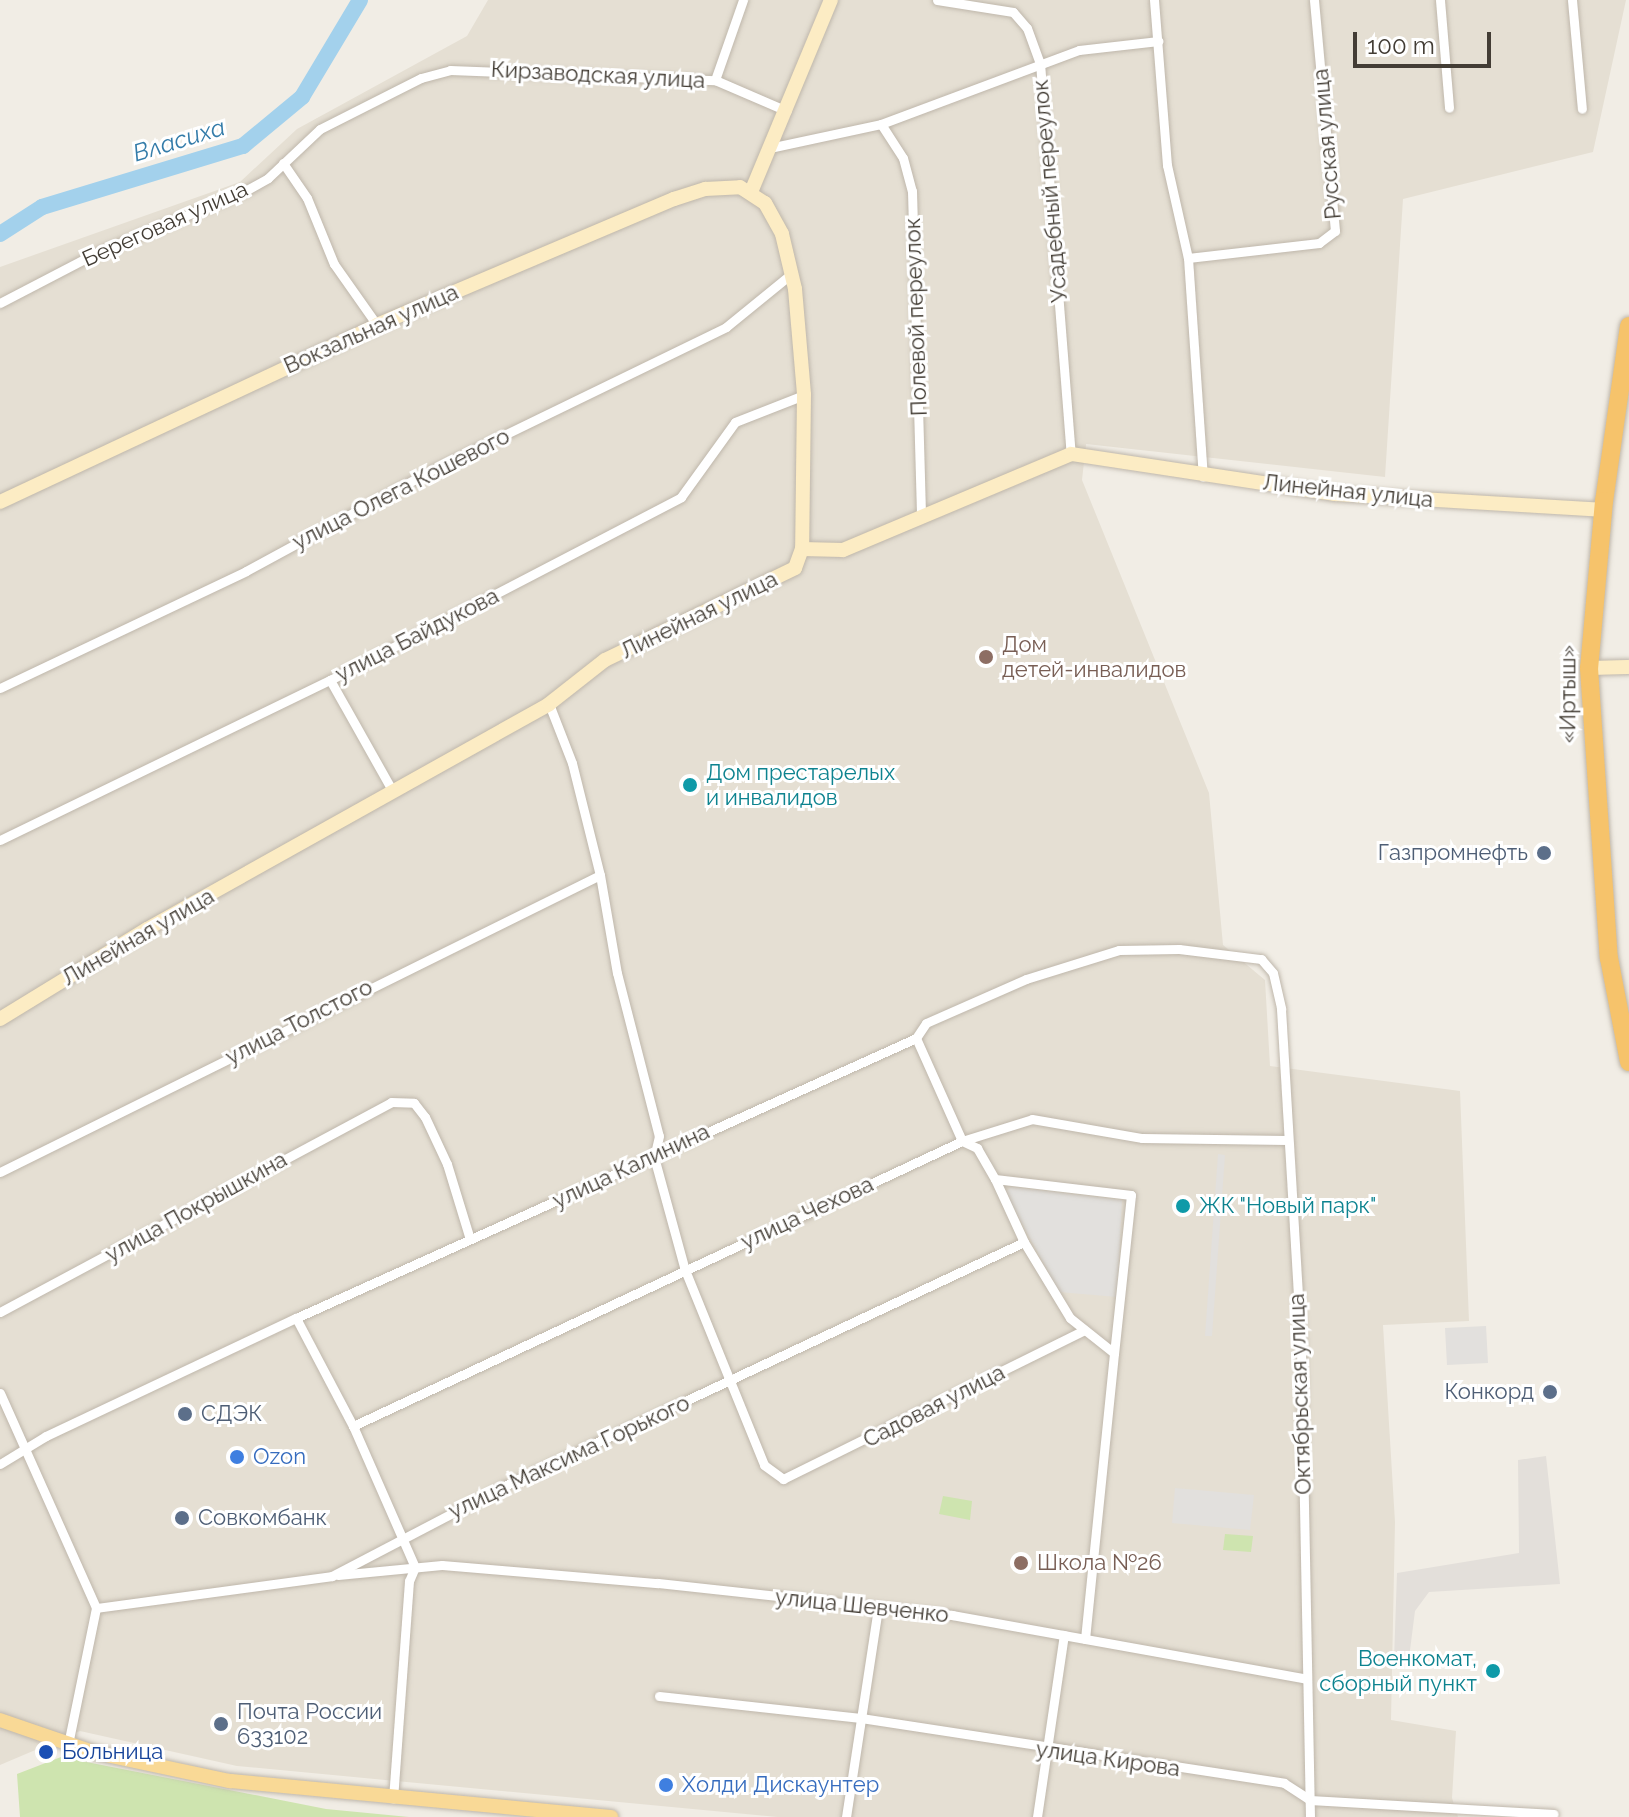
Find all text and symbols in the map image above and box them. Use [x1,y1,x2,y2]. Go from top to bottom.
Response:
scale bar [1357,16,1495,66]
text: 100 m [1367,31,1435,60]
street label: Кирзаводская улица [490,56,706,94]
street label: Русская улица [1307,67,1347,221]
street label: Усадебный переулок [1027,78,1073,304]
water label: Власиха [130,112,228,168]
street label: Береговая улица [78,176,252,272]
street label: Полевой переулок [899,217,933,417]
street label: Вокзальная улица [279,279,463,379]
street label: улица Олега Кошевого [288,423,514,555]
street label: Линейная улица [1261,469,1435,513]
street label: Линейная улица [616,565,782,665]
street label: улица Байдукова [331,582,503,688]
place label: Дом детей-инвалидов [1002,631,1186,682]
street label: «Иртыш» [1555,645,1581,743]
marker: Дом детей-инвалидов [977,648,995,666]
place label: Дом престарелых и инвалидов [706,759,895,810]
marker: Дом престарелых и инвалидов [681,776,699,794]
place label: Газпромнефть [1378,840,1528,866]
marker: Газпромнефть [1535,844,1553,862]
street label: Линейная улица [57,883,219,991]
street label: улица Толстого [221,973,377,1071]
street label: улица Калинина [548,1118,714,1214]
street label: улица Покрышкина [101,1146,291,1268]
street label: улица Чехова [737,1171,877,1255]
place label: ЖК "Новый парк" [1199,1193,1377,1219]
marker: ЖК "Новый парк" [1174,1197,1192,1215]
street label: Октябрьская улица [1283,1293,1317,1495]
street label: Садовая улица [859,1359,1009,1453]
place label: Конкорд [1445,1379,1534,1405]
marker: Конкорд [1541,1383,1559,1401]
street label: улица Максима Горького [444,1390,694,1524]
place label: СДЭК [201,1401,262,1427]
marker: СДЭК [176,1405,194,1423]
place label: Ozon [253,1444,306,1470]
marker: Ozon [228,1448,246,1466]
place label: Совкомбанк [198,1505,327,1531]
marker: Совкомбанк [173,1509,191,1527]
place label: Школа №26 [1037,1550,1162,1576]
marker: Школа №26 [1012,1554,1030,1572]
street label: улица Шевченко [774,1584,950,1628]
place label: Военкомат, сборный пункт [1319,1645,1477,1696]
marker: Военкомат, сборный пункт [1484,1662,1502,1680]
place label: Почта России 633102 [237,1698,382,1750]
marker: Почта России 633102 [212,1715,230,1733]
street label: улица Кирова [1034,1736,1182,1782]
place label: Больница [62,1739,163,1765]
marker: Больница [37,1743,55,1761]
place label: Холди Дискаунтер [682,1772,879,1798]
marker: Холди Дискаунтер [657,1776,675,1794]

